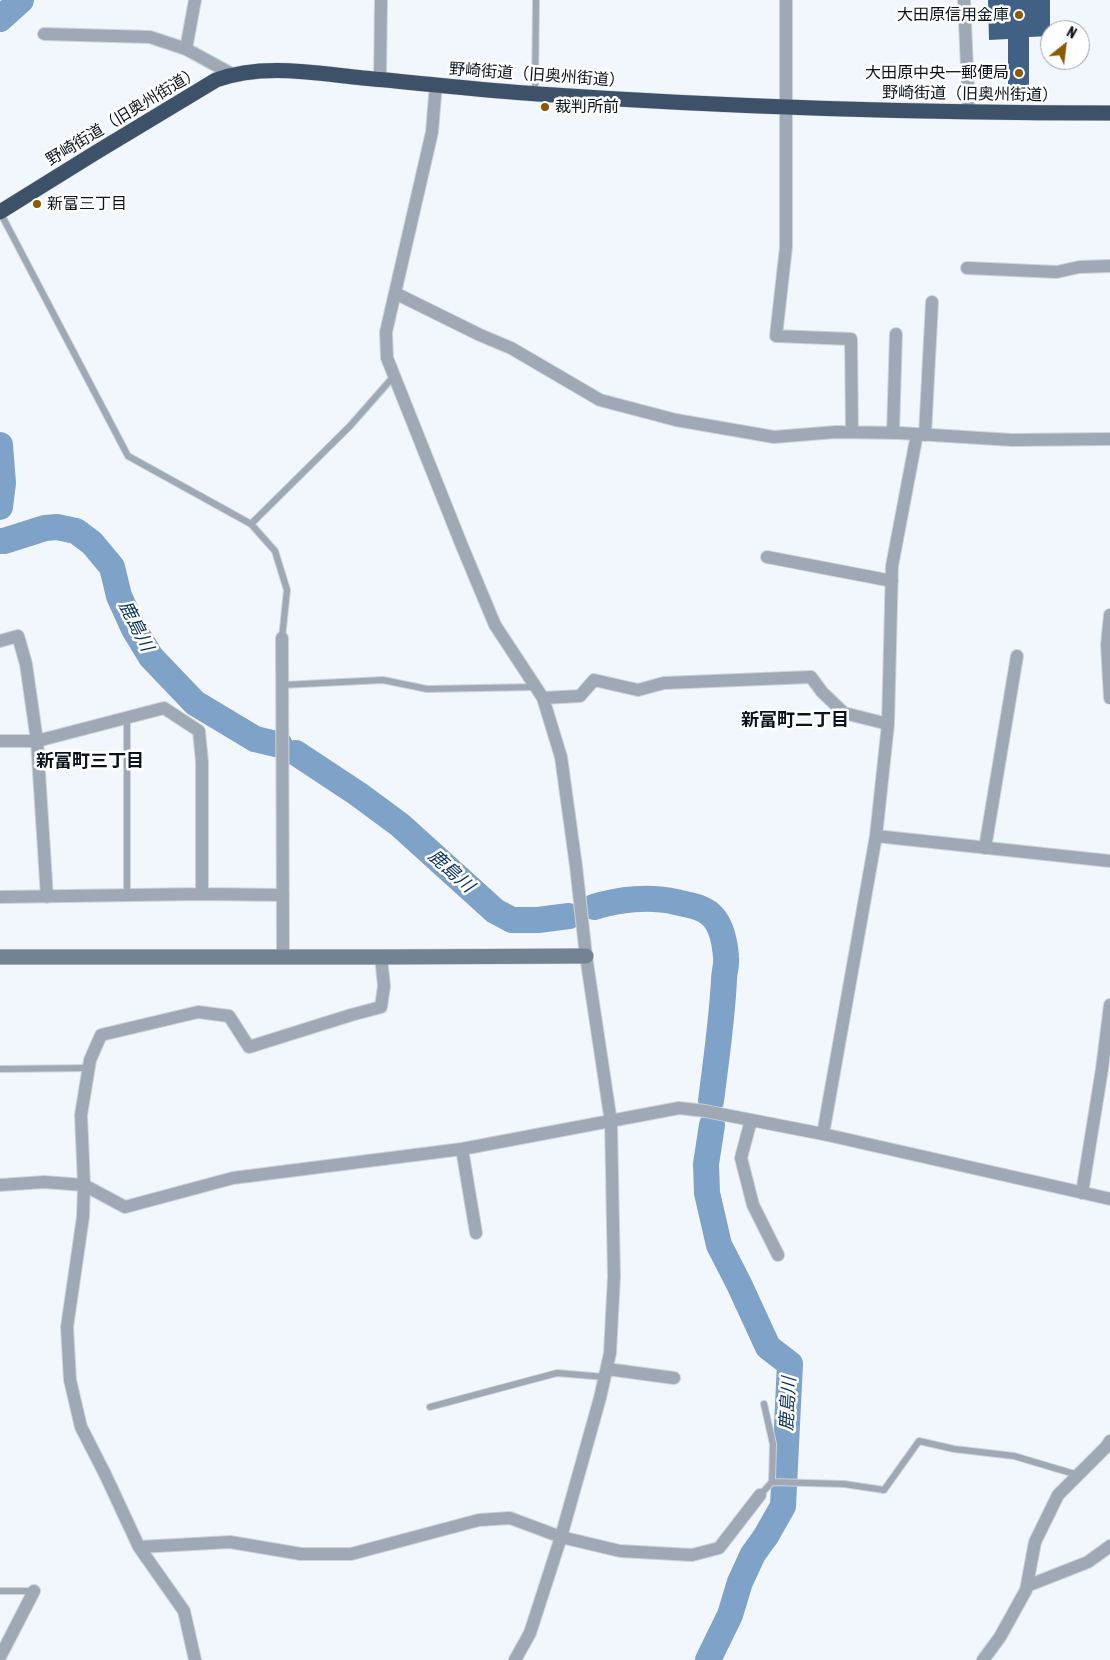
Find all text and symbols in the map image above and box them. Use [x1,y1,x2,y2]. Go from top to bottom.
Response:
place label: 大田原信用金庫 [897,5,1009,25]
marker: 大田原信用金庫 [1013,9,1025,21]
north arrow [1040,20,1090,70]
text: N [1064,24,1079,42]
street label: 野崎街道（旧奥州街道） [449,59,625,91]
street label: 野崎街道（旧奥州街道） [43,62,203,170]
place label: 大田原中央一郵便局 [865,63,1009,83]
marker: 大田原中央一郵便局 [1013,67,1025,79]
street label: 野崎街道（旧奥州街道） [882,83,1058,105]
place label: 裁判所前 [555,97,619,117]
marker: 裁判所前 [539,101,551,113]
place label: 新富三丁目 [47,194,127,214]
marker: 新富三丁目 [31,198,43,210]
water label: 鹿島川 [114,597,158,655]
district label: 新富町二丁目 [741,709,849,731]
district label: 新富町三丁目 [36,750,144,772]
water label: 鹿島川 [424,845,478,897]
water label: 鹿島川 [776,1376,800,1432]

